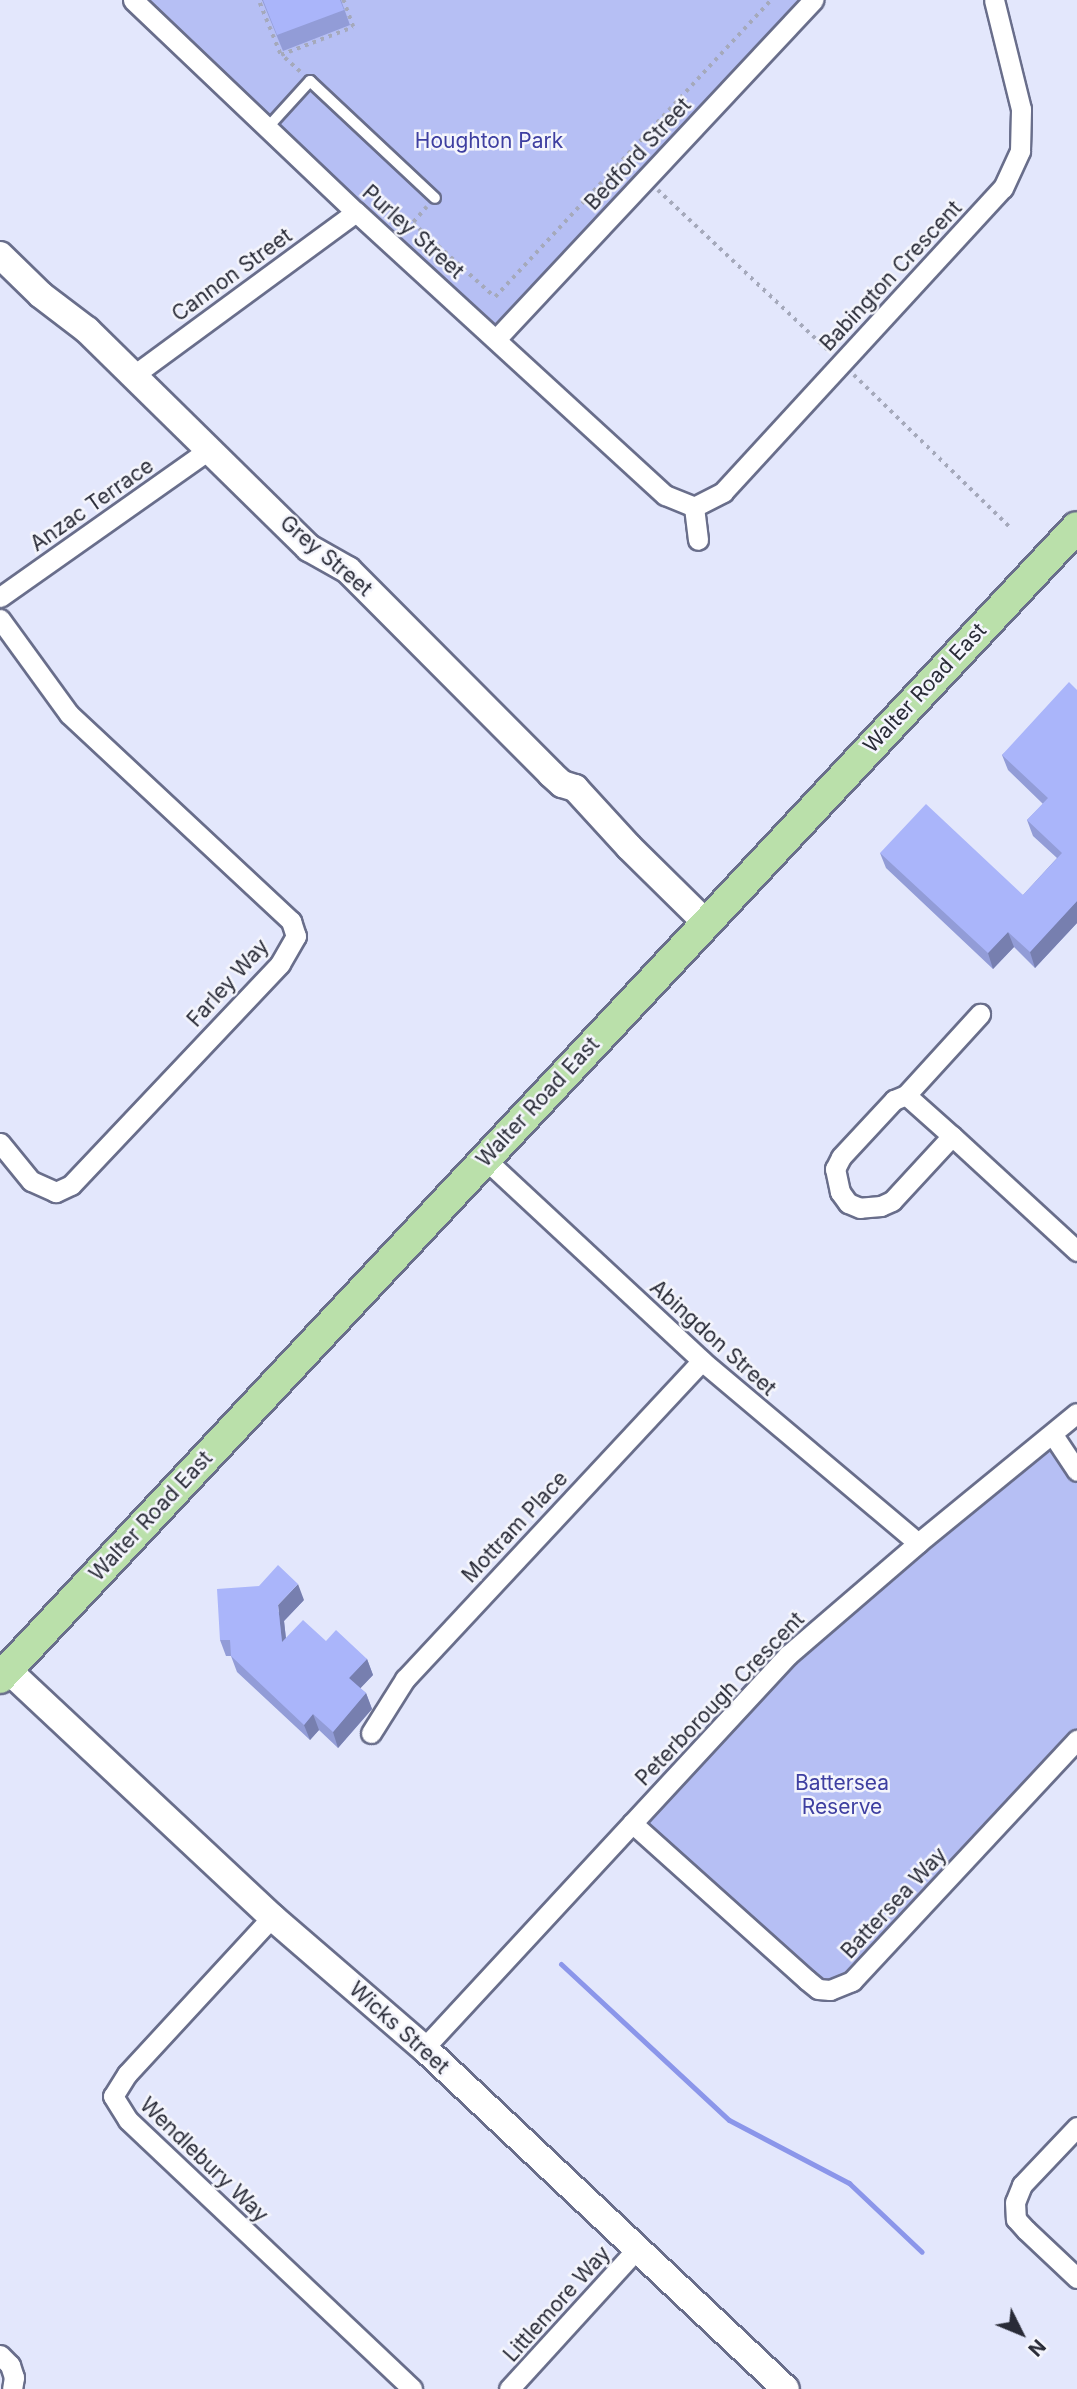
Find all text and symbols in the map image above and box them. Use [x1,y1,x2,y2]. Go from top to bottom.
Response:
street label: Bedford Street [580,93,696,215]
park label: Houghton Park [415,128,563,154]
street label: Purley Street [357,180,469,284]
street label: Babington Crescent [815,196,967,356]
street label: Cannon Street [167,223,297,327]
street label: Anzac Terrace [26,453,158,557]
street label: Grey Street [275,510,377,602]
street label: Walter Road East [858,618,992,758]
street label: Farley Way [182,934,274,1032]
street label: Walter Road East [471,1032,605,1172]
street label: Abingdon Street [645,1275,781,1401]
street label: Walter Road East [84,1446,218,1586]
street label: Mottram Place [457,1466,573,1588]
street label: Peterborough Crescent [630,1607,810,1791]
park label: Battersea Reserve [795,1770,889,1820]
street label: Battersea Way [836,1842,952,1964]
street label: Wicks Street [344,1977,454,2079]
street label: Wendlebury Way [135,2092,273,2228]
street label: Littlemore Way [498,2241,616,2367]
north arrow [986,2298,1056,2368]
text: N [1023,2335,1050,2361]

